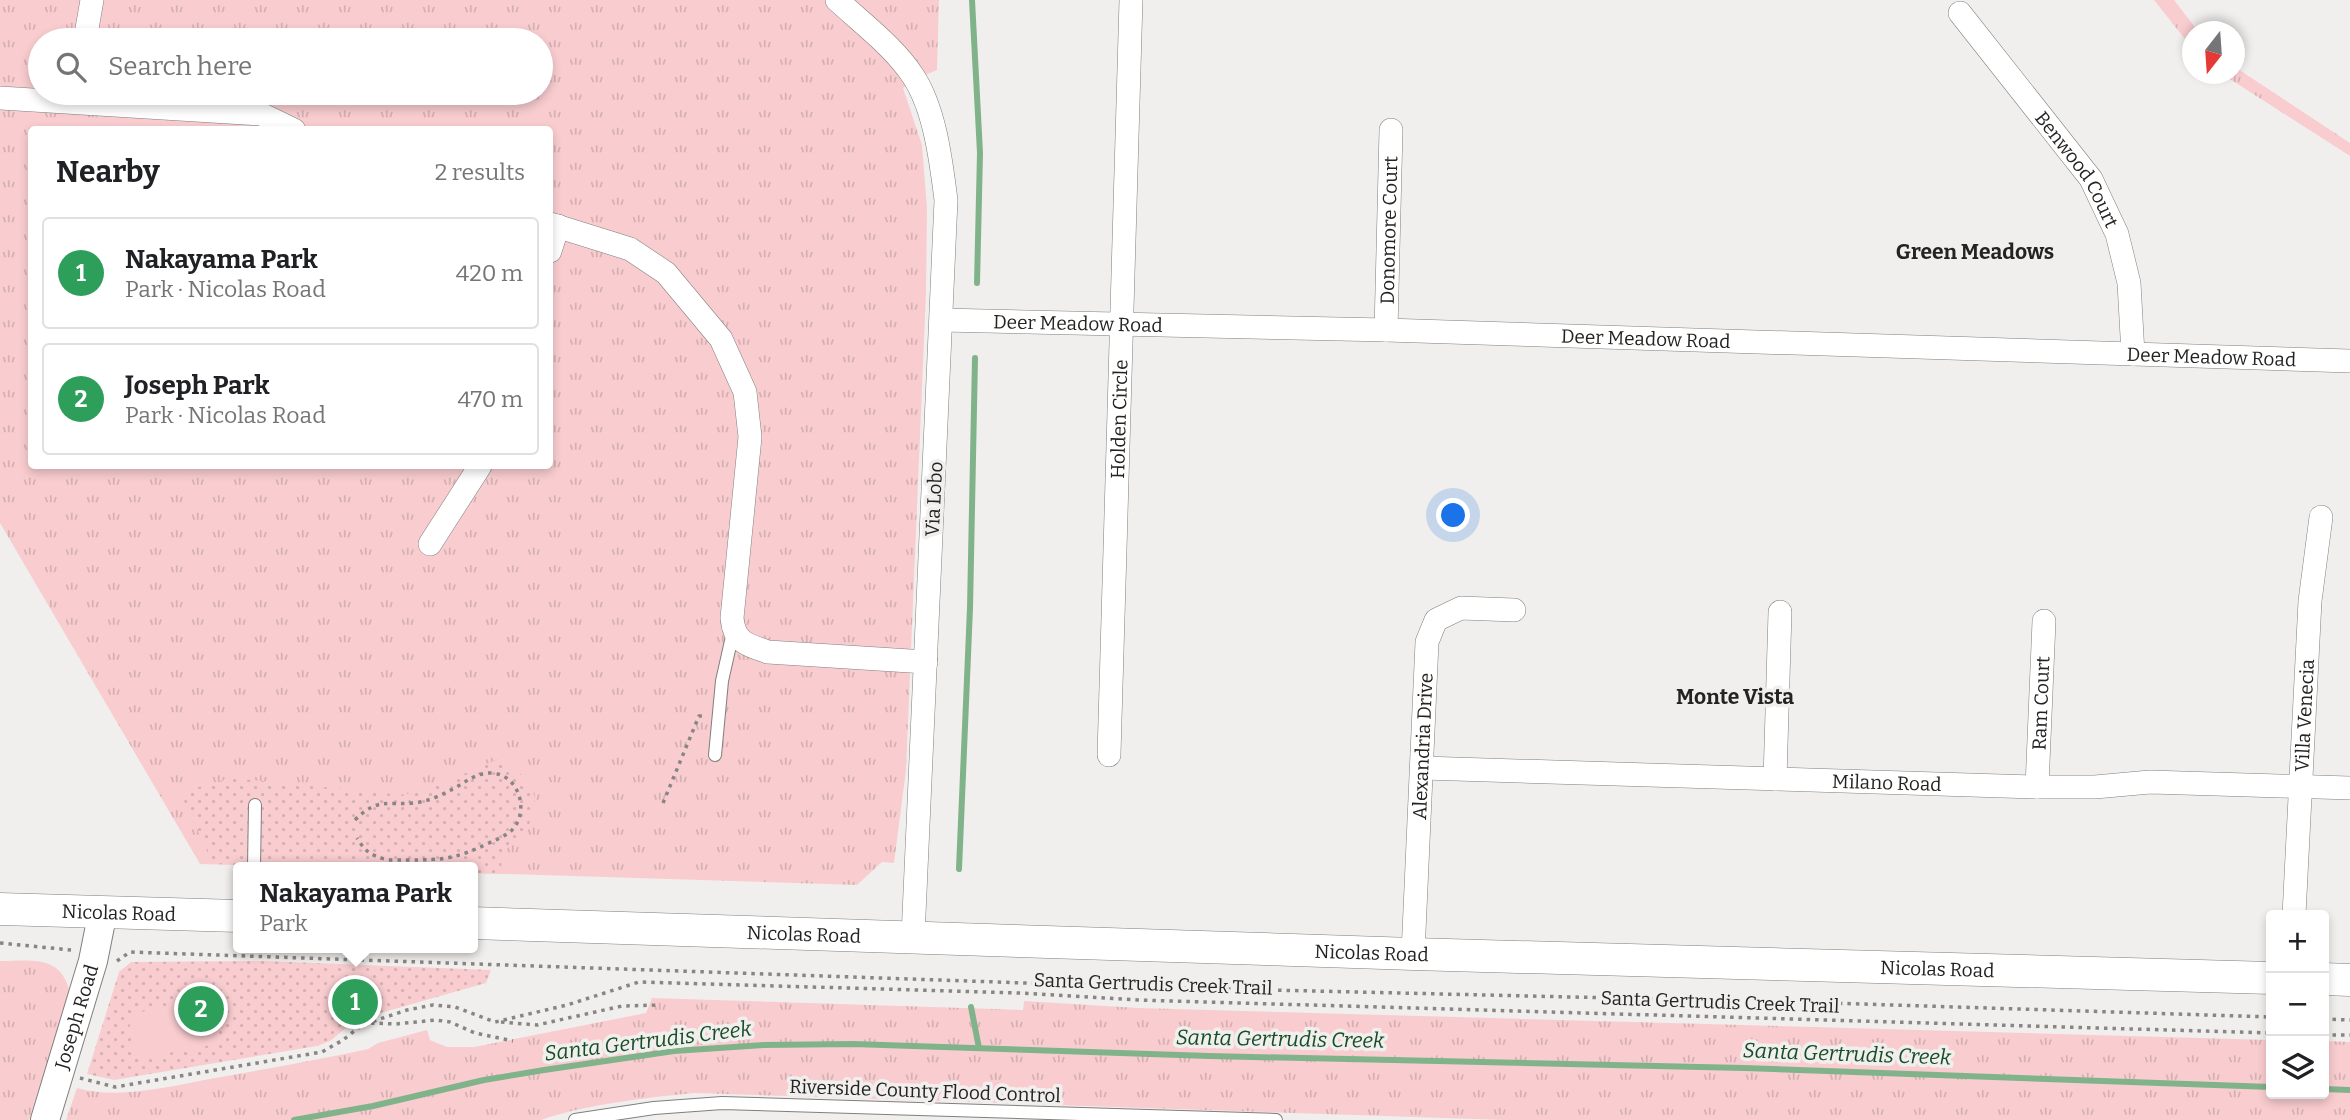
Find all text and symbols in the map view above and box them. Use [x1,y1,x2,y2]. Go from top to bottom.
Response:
north arrow [2182,21,2245,84]
search box [28,28,553,105]
icon: search [52,48,90,86]
text: Search here [108,51,252,82]
street label: Benwood Court [2030,107,2124,231]
text: Nearby [56,154,160,190]
street label: Donomore Court [1375,155,1402,305]
text: 2 results [435,158,525,186]
district label: Green Meadows [1896,239,2054,265]
text: Nakayama Park [125,244,318,275]
text: 1 [76,259,86,287]
text: 420 m [456,259,523,287]
text: Park · Nicolas Road [125,275,326,303]
street label: Deer Meadow Road [993,310,1163,336]
street label: Deer Meadow Road [1561,324,1731,353]
street label: Deer Meadow Road [2126,342,2297,371]
street label: Holden Circle [1106,359,1132,479]
text: Joseph Park [125,370,270,401]
text: 2 [75,385,87,413]
text: 470 m [457,385,523,413]
text: Park · Nicolas Road [125,401,326,429]
street label: Via Lobo [921,461,947,537]
your location [1436,498,1470,532]
street label: Ram Court [2027,655,2054,751]
street label: Villa Venecia [2290,658,2319,772]
street label: Alexandria Drive [1408,672,1437,820]
district label: Monte Vista [1676,684,1794,710]
street label: Milano Road [1832,769,1942,796]
popup [233,862,478,953]
text: Nakayama Park [259,878,452,909]
street label: Nicolas Road [61,899,176,926]
text: Park [259,909,308,937]
map controls [2266,910,2329,1099]
button: + [2266,910,2329,973]
street label: Nicolas Road [746,921,861,947]
street label: Nicolas Road [1314,939,1429,966]
street label: Nicolas Road [1880,956,1995,982]
street label: Joseph Road [49,962,103,1073]
street label: Santa Gertrudis Creek Trail [1033,968,1273,1000]
button: − [2266,973,2329,1036]
pin: 1 [332,976,378,1028]
pin: 2 [178,983,224,1035]
street label: Santa Gertrudis Creek Trail [1600,986,1840,1018]
water label: Santa Gertrudis Creek [543,1015,754,1067]
water label: Santa Gertrudis Creek [1176,1024,1385,1054]
button: layers [2266,1036,2329,1099]
water label: Santa Gertrudis Creek [1742,1037,1952,1071]
street label: Riverside County Flood Control [789,1075,1061,1107]

